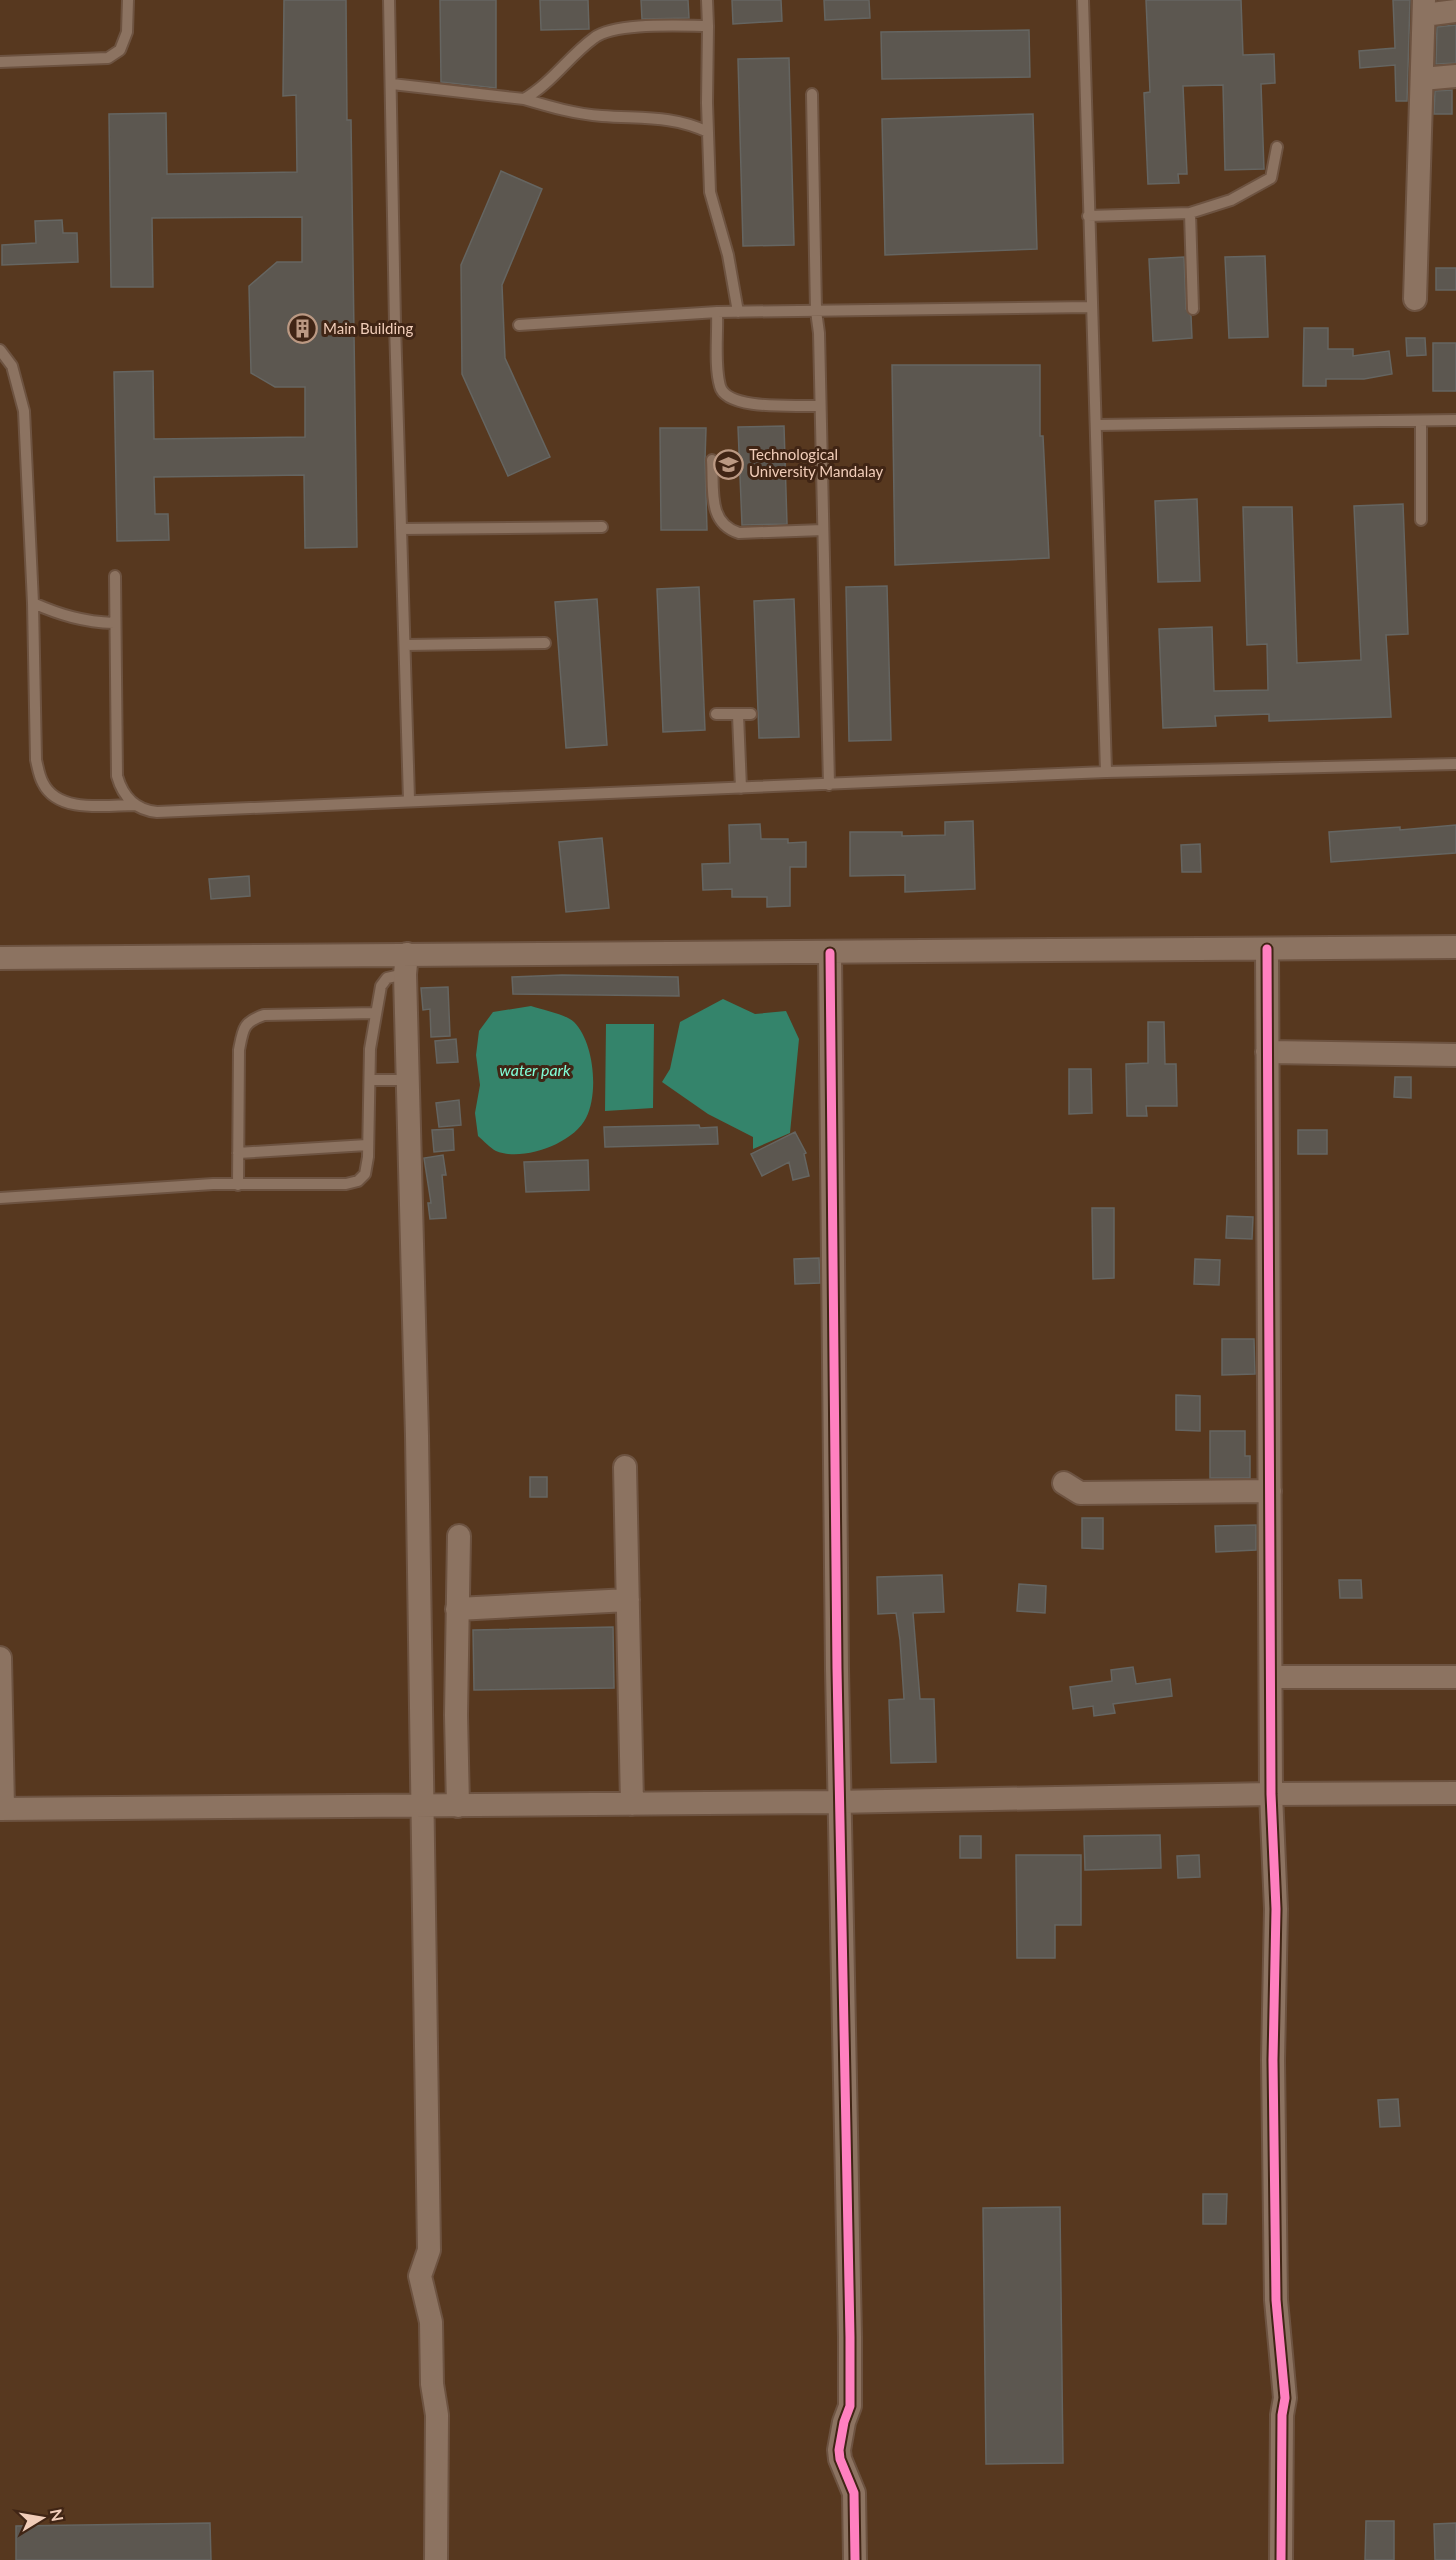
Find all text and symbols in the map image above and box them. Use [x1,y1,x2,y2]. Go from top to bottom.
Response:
building icon: Main Building [286,313,318,345]
place label: Main Building [323,319,413,337]
place label: Technological University Mandalay [749,445,884,480]
school or university icon: Technological University Mandalay [712,448,744,480]
water label: water park [499,1060,571,1079]
north arrow [12,2488,72,2548]
text: N [47,2507,68,2523]

